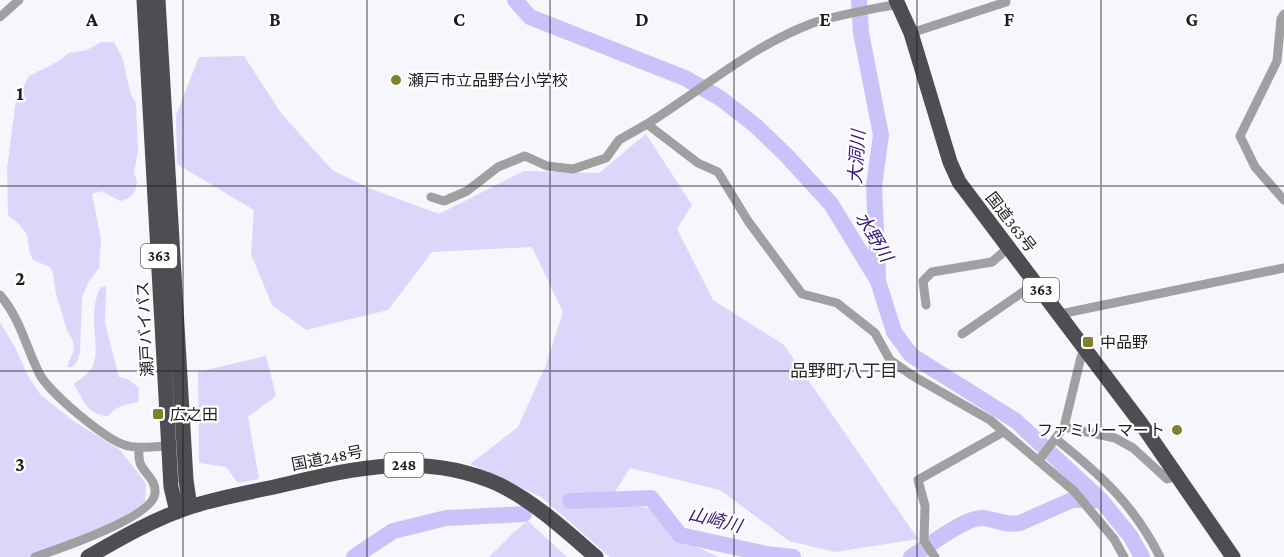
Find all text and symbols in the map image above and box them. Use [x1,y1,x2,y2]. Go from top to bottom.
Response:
text: A [85,8,99,30]
text: B [269,8,281,30]
text: C [453,8,465,30]
text: D [635,8,649,30]
text: E [819,8,831,30]
text: F [1004,8,1015,30]
text: G [1186,8,1199,30]
place label: 瀬戸市立品野台小学校 [408,72,568,89]
marker: 瀬戸市立品野台小学校 [389,73,403,87]
text: 1 [16,82,24,104]
water label: 大洞川 [845,127,869,185]
street label: 国道363号 [983,189,1039,255]
water label: 水野川 [852,209,898,267]
road number: 363 [141,244,177,268]
text: 2 [15,267,25,289]
road number: 363 [1023,278,1059,302]
street label: 瀬戸バイパス [134,281,156,377]
place label: 中品野 [1100,334,1148,351]
marker: 中品野 [1081,335,1095,349]
district label: 品野町八丁目 [790,361,898,381]
place label: 広之田 [170,406,218,423]
marker: 広之田 [151,407,165,421]
place label: ファミリーマート [1037,422,1165,439]
marker: ファミリーマート [1170,423,1184,437]
street label: 国道248号 [290,443,364,473]
text: 3 [15,453,25,475]
road number: 248 [384,453,424,477]
water label: 山崎川 [686,504,746,537]

